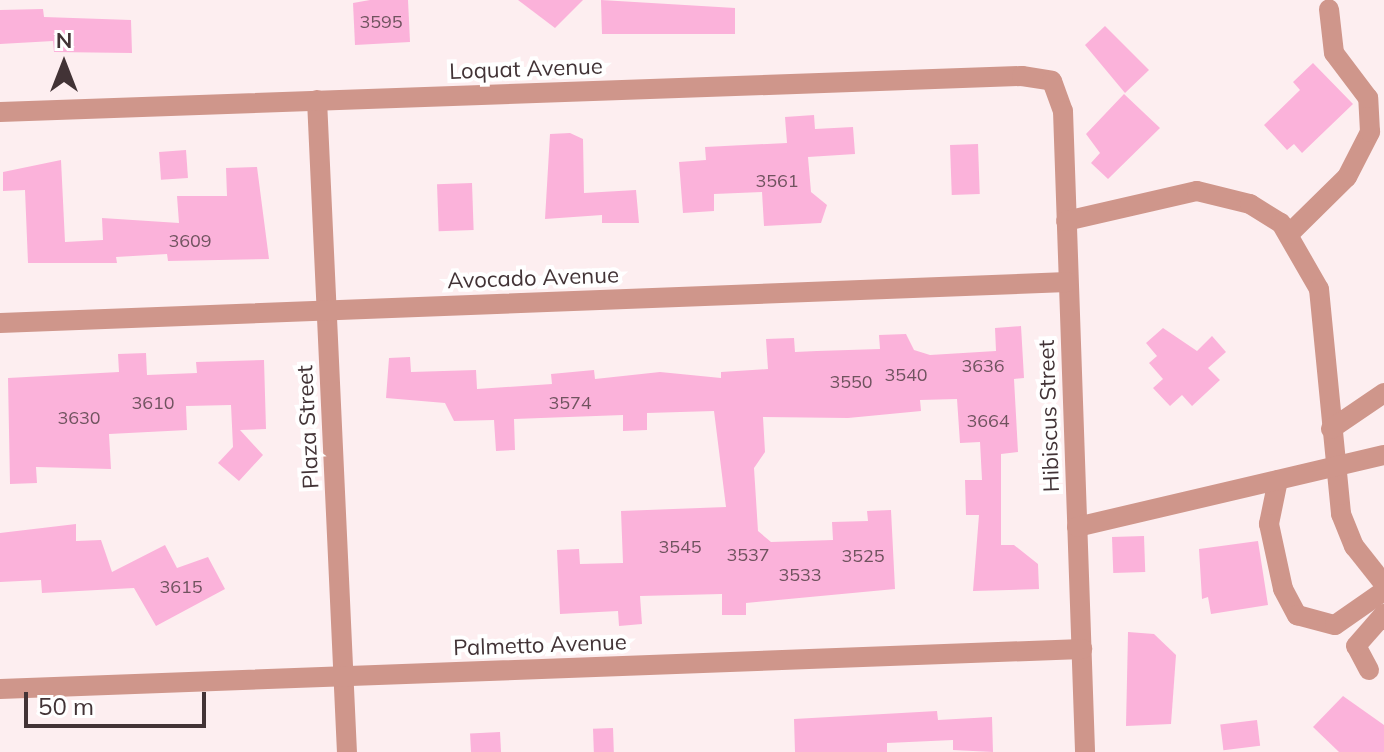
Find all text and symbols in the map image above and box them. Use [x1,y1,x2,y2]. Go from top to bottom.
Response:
house number: 3595 [359,11,403,33]
north arrow [24,24,104,104]
text: N [56,26,72,54]
street label: Loquat Avenue [449,53,603,85]
house number: 3561 [755,170,799,192]
house number: 3609 [168,230,212,252]
street label: Avocado Avenue [447,262,619,294]
street label: Hibiscus Street [1033,339,1065,493]
house number: 3636 [961,355,1005,377]
street label: Plaza Street [292,364,324,490]
house number: 3540 [884,364,928,386]
house number: 3550 [829,371,873,393]
house number: 3610 [131,392,175,414]
house number: 3574 [548,392,592,414]
house number: 3630 [57,407,101,429]
house number: 3664 [966,410,1010,432]
house number: 3545 [658,536,702,558]
house number: 3537 [726,544,770,566]
house number: 3525 [841,545,885,567]
house number: 3533 [778,564,822,586]
house number: 3615 [159,576,203,598]
street label: Palmetto Avenue [453,629,627,661]
scale bar [28,676,210,726]
text: 50 m [38,691,94,721]

